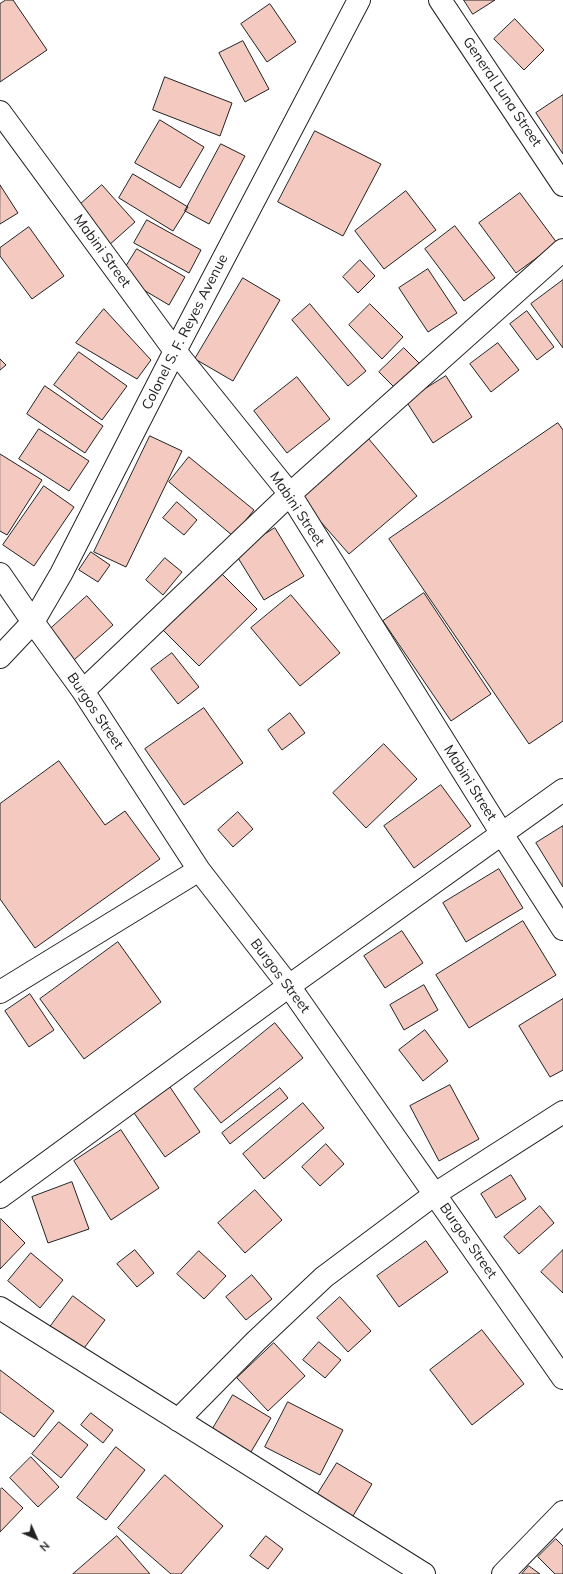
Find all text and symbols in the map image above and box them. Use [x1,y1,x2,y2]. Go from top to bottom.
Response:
street label: General Luna Street [459,34,545,150]
street label: Mabini Street [70,211,134,291]
street label: Colonel S. F. Reyes Avenue [138,251,232,413]
street label: Mabini Street [266,469,328,549]
street label: Burgos Street [63,670,127,752]
street label: Mabini Street [440,742,500,824]
street label: Burgos Street [247,936,313,1016]
street label: Burgos Street [436,1200,500,1282]
north arrow [16,1518,56,1558]
text: N [37,1539,52,1554]

